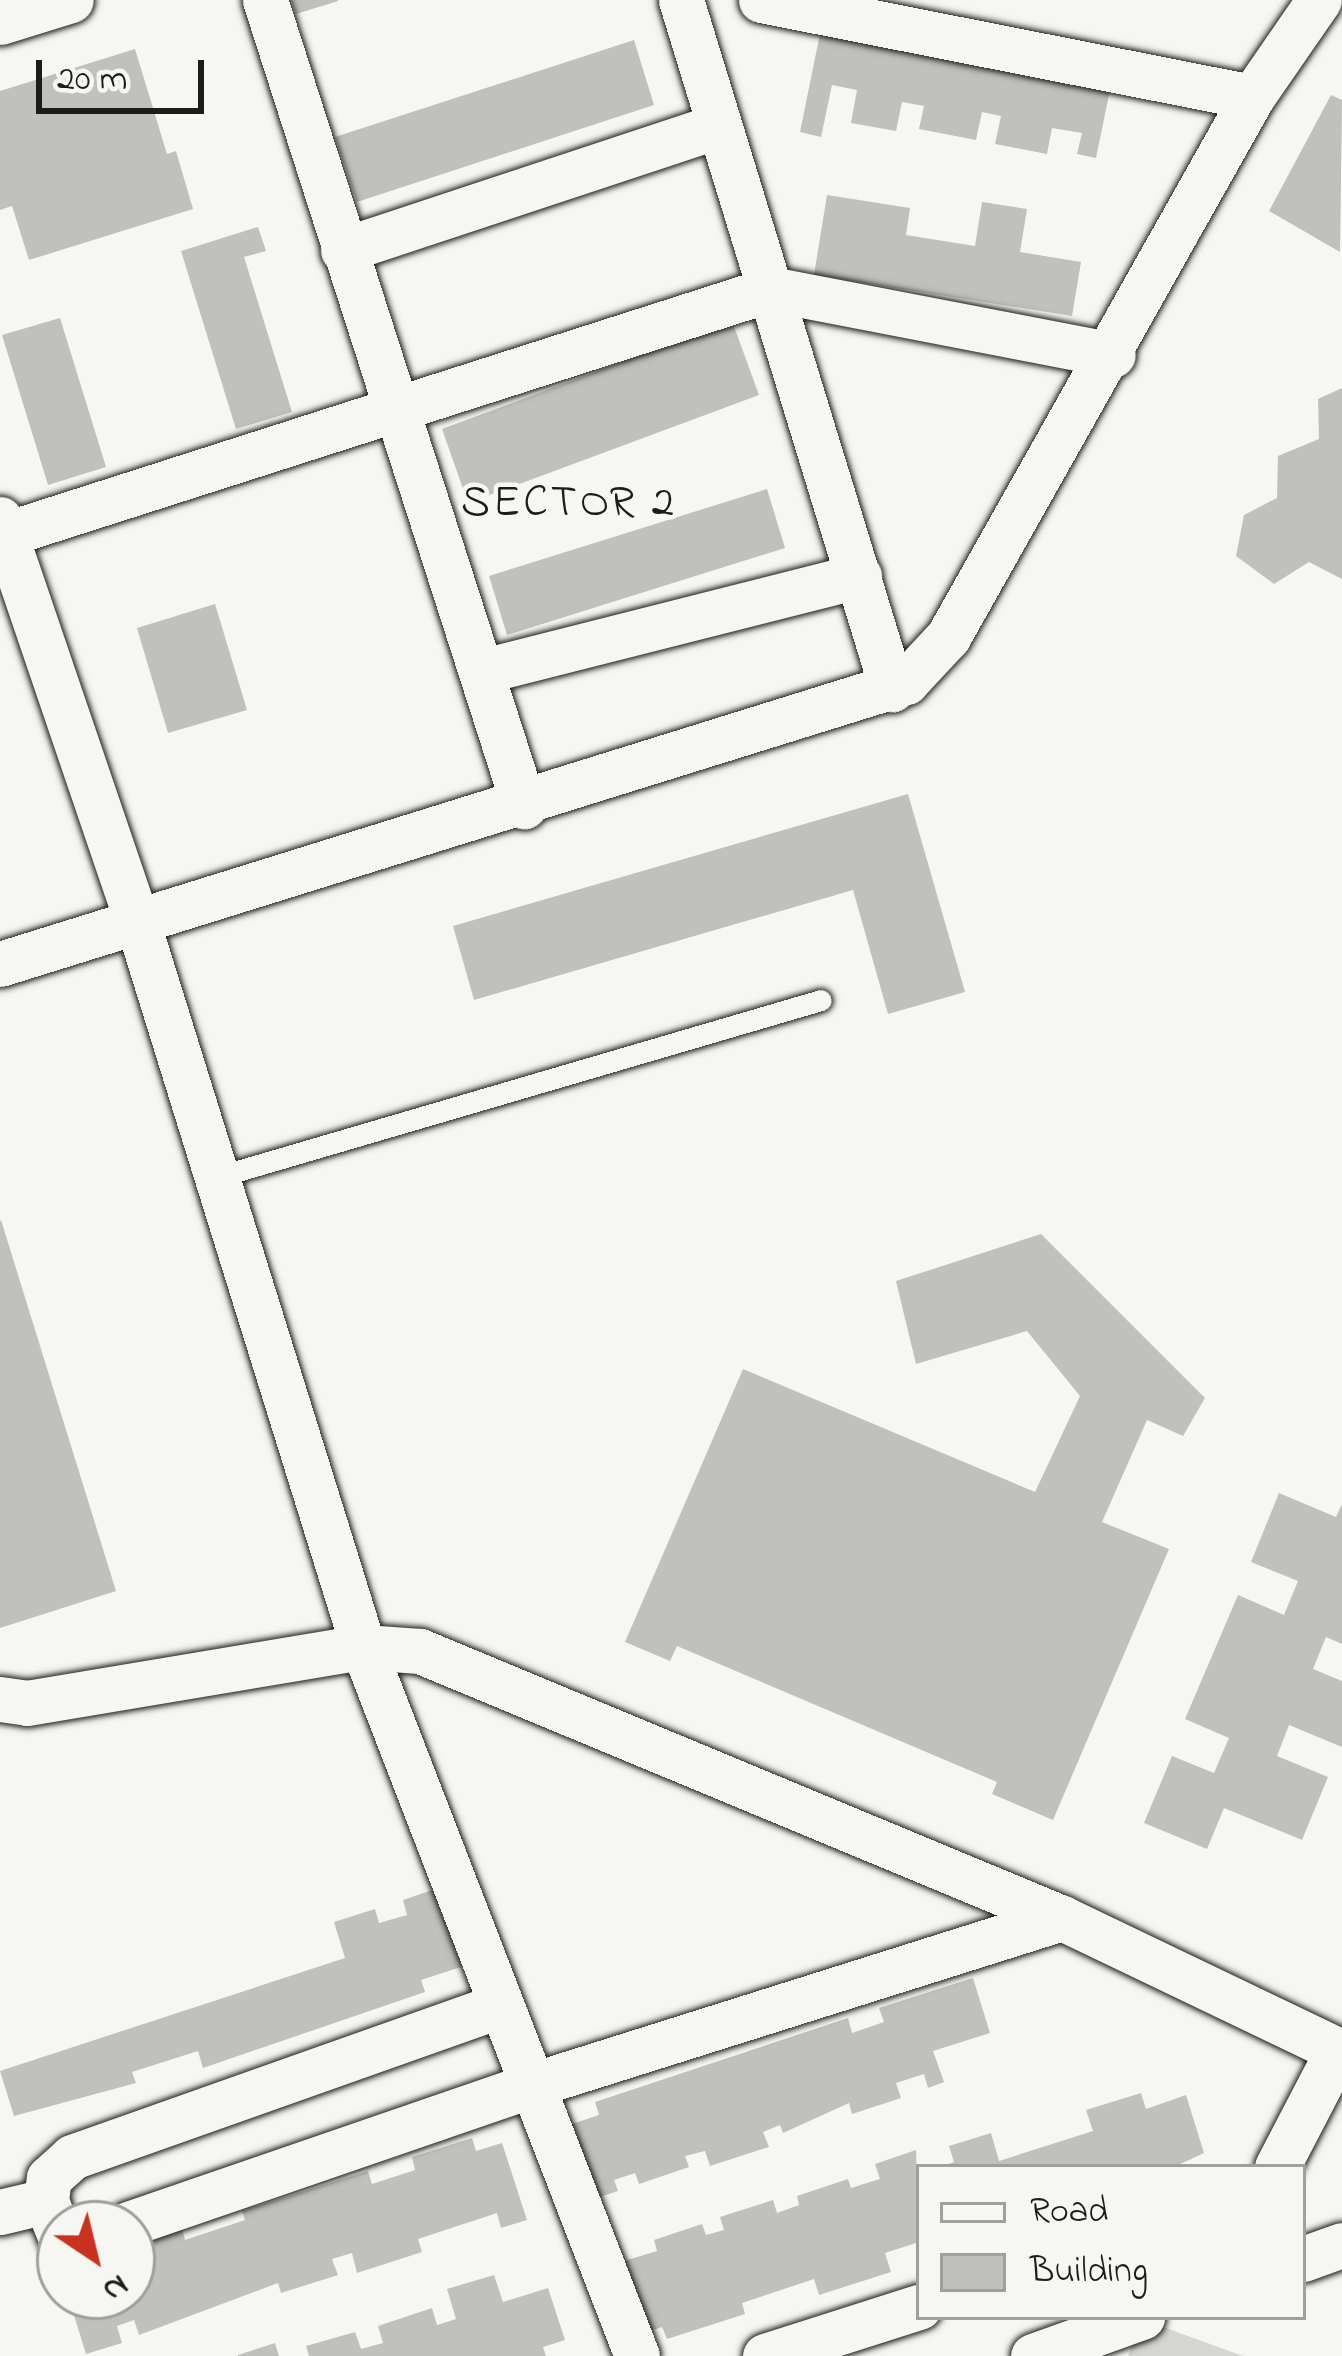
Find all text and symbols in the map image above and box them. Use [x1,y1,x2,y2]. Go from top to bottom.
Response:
scale bar [42,36,210,110]
text: 20 m [57,54,127,107]
district label: SECTOR 2 [461,478,677,532]
legend [916,2164,1306,2320]
text: Road [1030,2186,1108,2239]
north arrow [36,2200,156,2320]
text: Building [1030,2246,1148,2299]
text: N [92,2261,138,2313]

